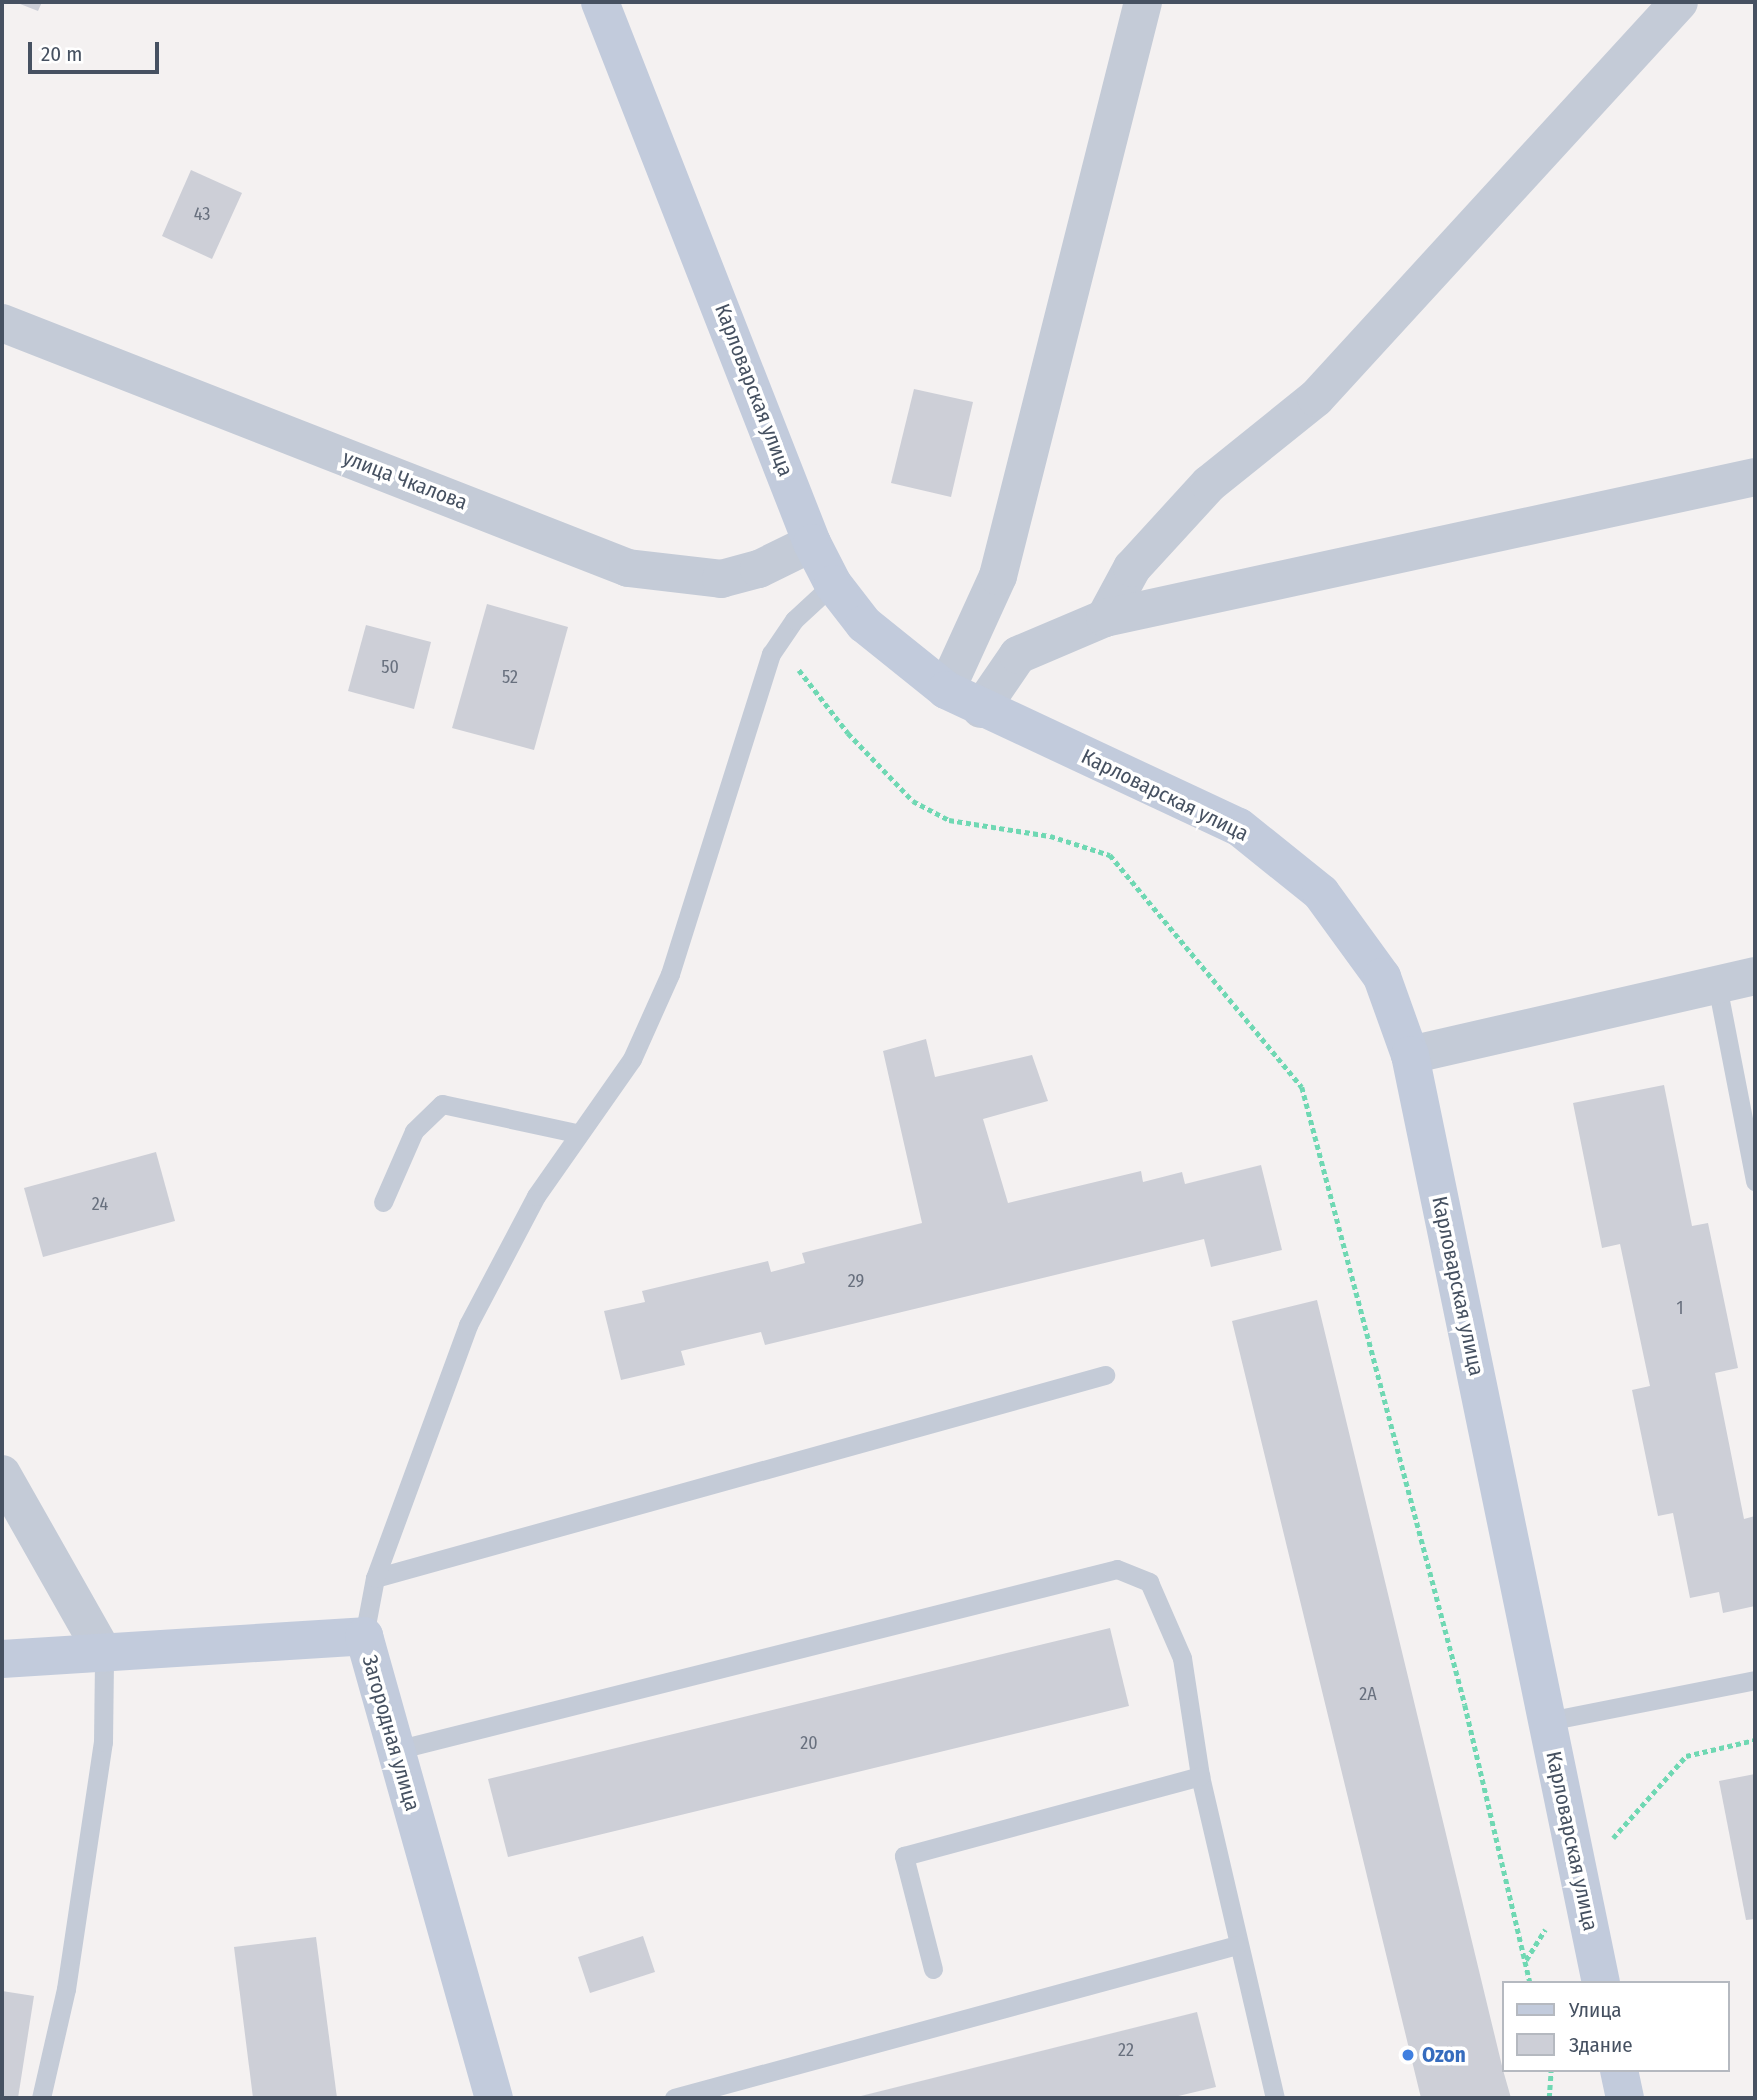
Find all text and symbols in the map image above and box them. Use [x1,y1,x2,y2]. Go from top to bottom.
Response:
scale bar [32,28,163,72]
text: 20 m [41,41,82,67]
house number: 43 [194,203,210,225]
street label: Карловарская улица [709,300,799,480]
street label: улица Чкалова [339,445,471,515]
house number: 50 [381,656,399,678]
house number: 52 [502,666,518,688]
street label: Карловарская улица [1077,744,1253,846]
house number: 24 [92,1193,108,1215]
street label: Карловарская улица [1427,1194,1489,1378]
house number: 29 [848,1270,864,1292]
house number: 1 [1676,1297,1684,1319]
street label: Загородная улица [357,1652,425,1814]
house number: 2А [1359,1683,1377,1705]
house number: 20 [800,1732,818,1754]
street label: Карловарская улица [1541,1749,1603,1933]
legend [1502,1981,1729,2072]
text: Улица [1569,1997,1622,2023]
text: Здание [1569,2032,1633,2058]
house number: 22 [1118,2039,1134,2061]
place label: Ozon [1422,2042,1466,2068]
marker: Ozon [1400,2047,1416,2063]

